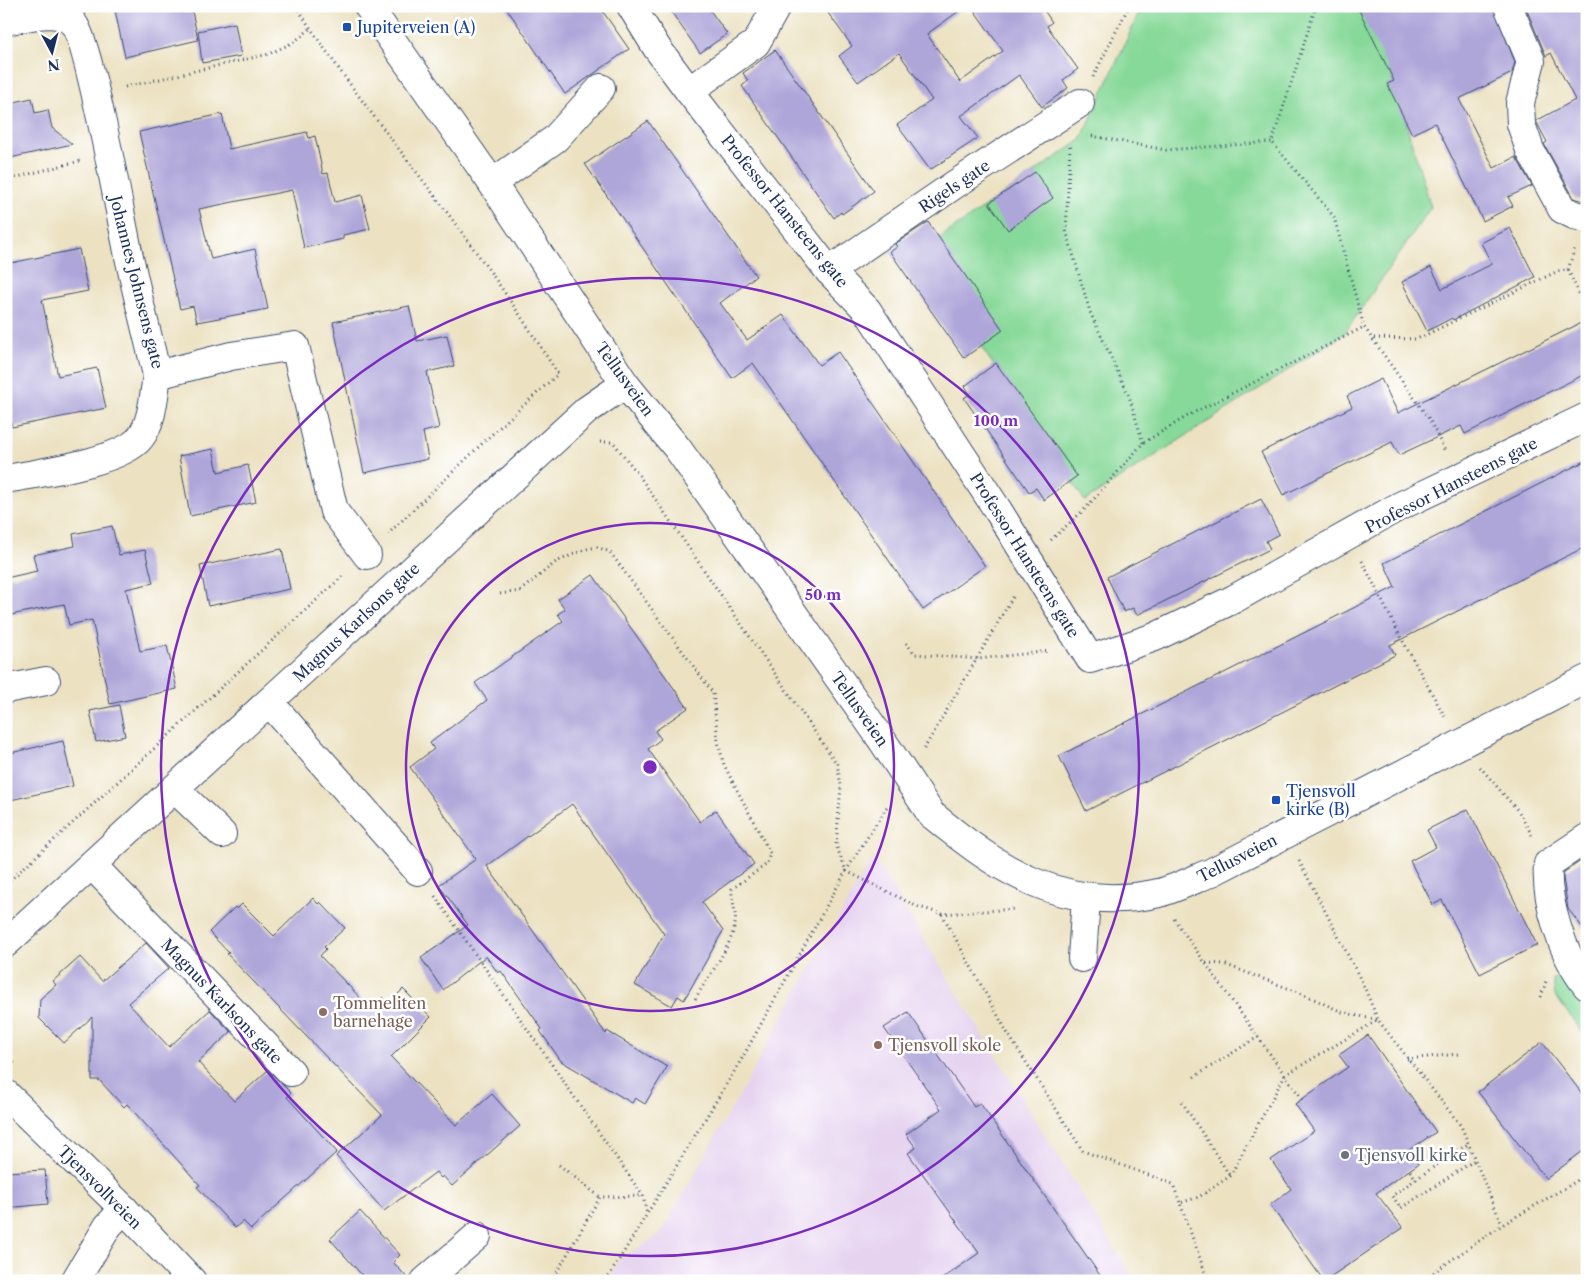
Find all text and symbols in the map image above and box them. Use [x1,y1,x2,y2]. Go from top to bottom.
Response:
place label: Jupiterveien (A) [354,17,475,37]
marker: Jupiterveien (A) [341,21,353,33]
north arrow [28,28,78,78]
text: N [46,55,61,75]
street label: Professor Hansteens gate [717,131,853,292]
street label: Rigels gate [915,155,993,217]
street label: Johannes Johnsens gate [105,190,168,371]
street label: Tellusveien [591,338,659,420]
text: 100 m [974,411,1018,430]
street label: Professor Hansteens gate [1361,433,1541,537]
street label: Professor Hansteens gate [966,469,1084,641]
street label: Magnus Karlsons gate [289,558,423,686]
text: 50 m [805,585,841,604]
street label: Tellusveien [827,668,893,750]
centre of rings [641,758,659,776]
place label: Tjensvoll kirke (B) [1286,781,1356,819]
marker: Tjensvoll kirke (B) [1270,794,1282,806]
street label: Tellusveien [1194,829,1280,887]
street label: Magnus Karlsons gate [157,934,287,1068]
place label: Tommeliten barnehage [333,993,426,1031]
marker: Tommeliten barnehage [317,1006,329,1018]
place label: Tjensvoll skole [888,1035,1001,1055]
marker: Tjensvoll skole [872,1039,884,1051]
street label: Tjensvollveien [54,1141,146,1233]
place label: Tjensvoll kirke [1355,1145,1467,1165]
marker: Tjensvoll kirke [1339,1149,1351,1161]

